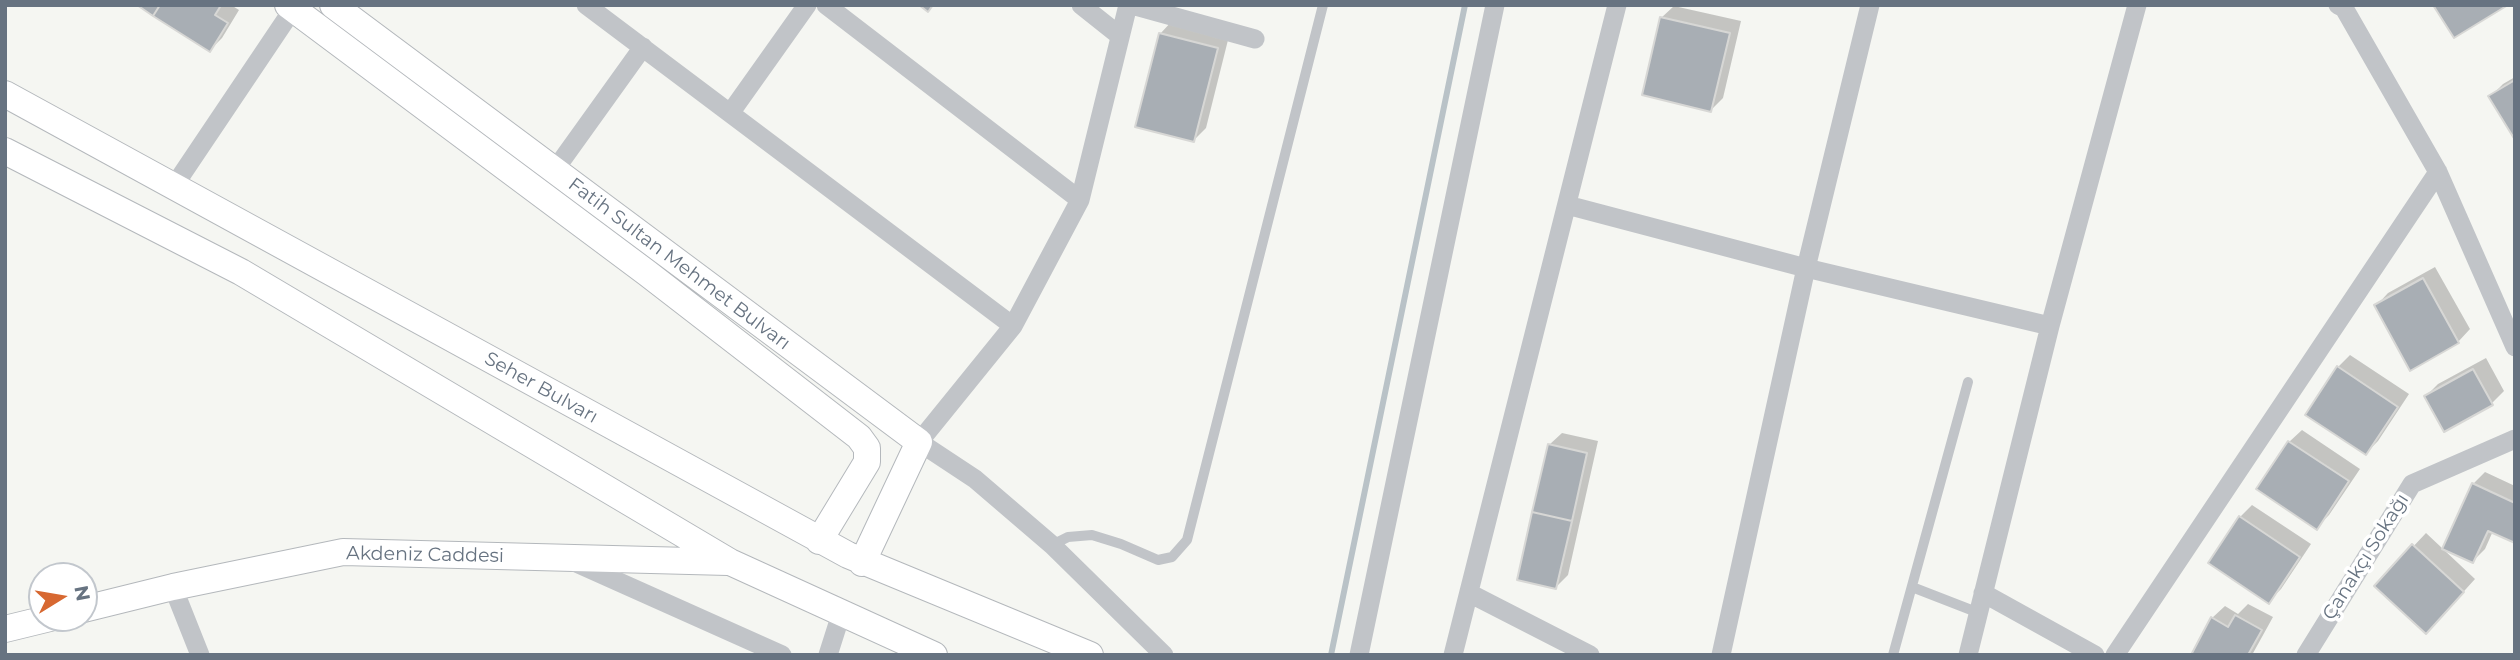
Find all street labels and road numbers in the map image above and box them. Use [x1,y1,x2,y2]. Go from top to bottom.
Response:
street label: Fatih Sultan Mehmet Bulvarı [564,173,794,355]
street label: Seher Bulvarı [480,347,602,429]
street label: Çanakçı Sokağı [2318,490,2414,624]
street label: Akdeniz Caddesi [346,542,504,568]

